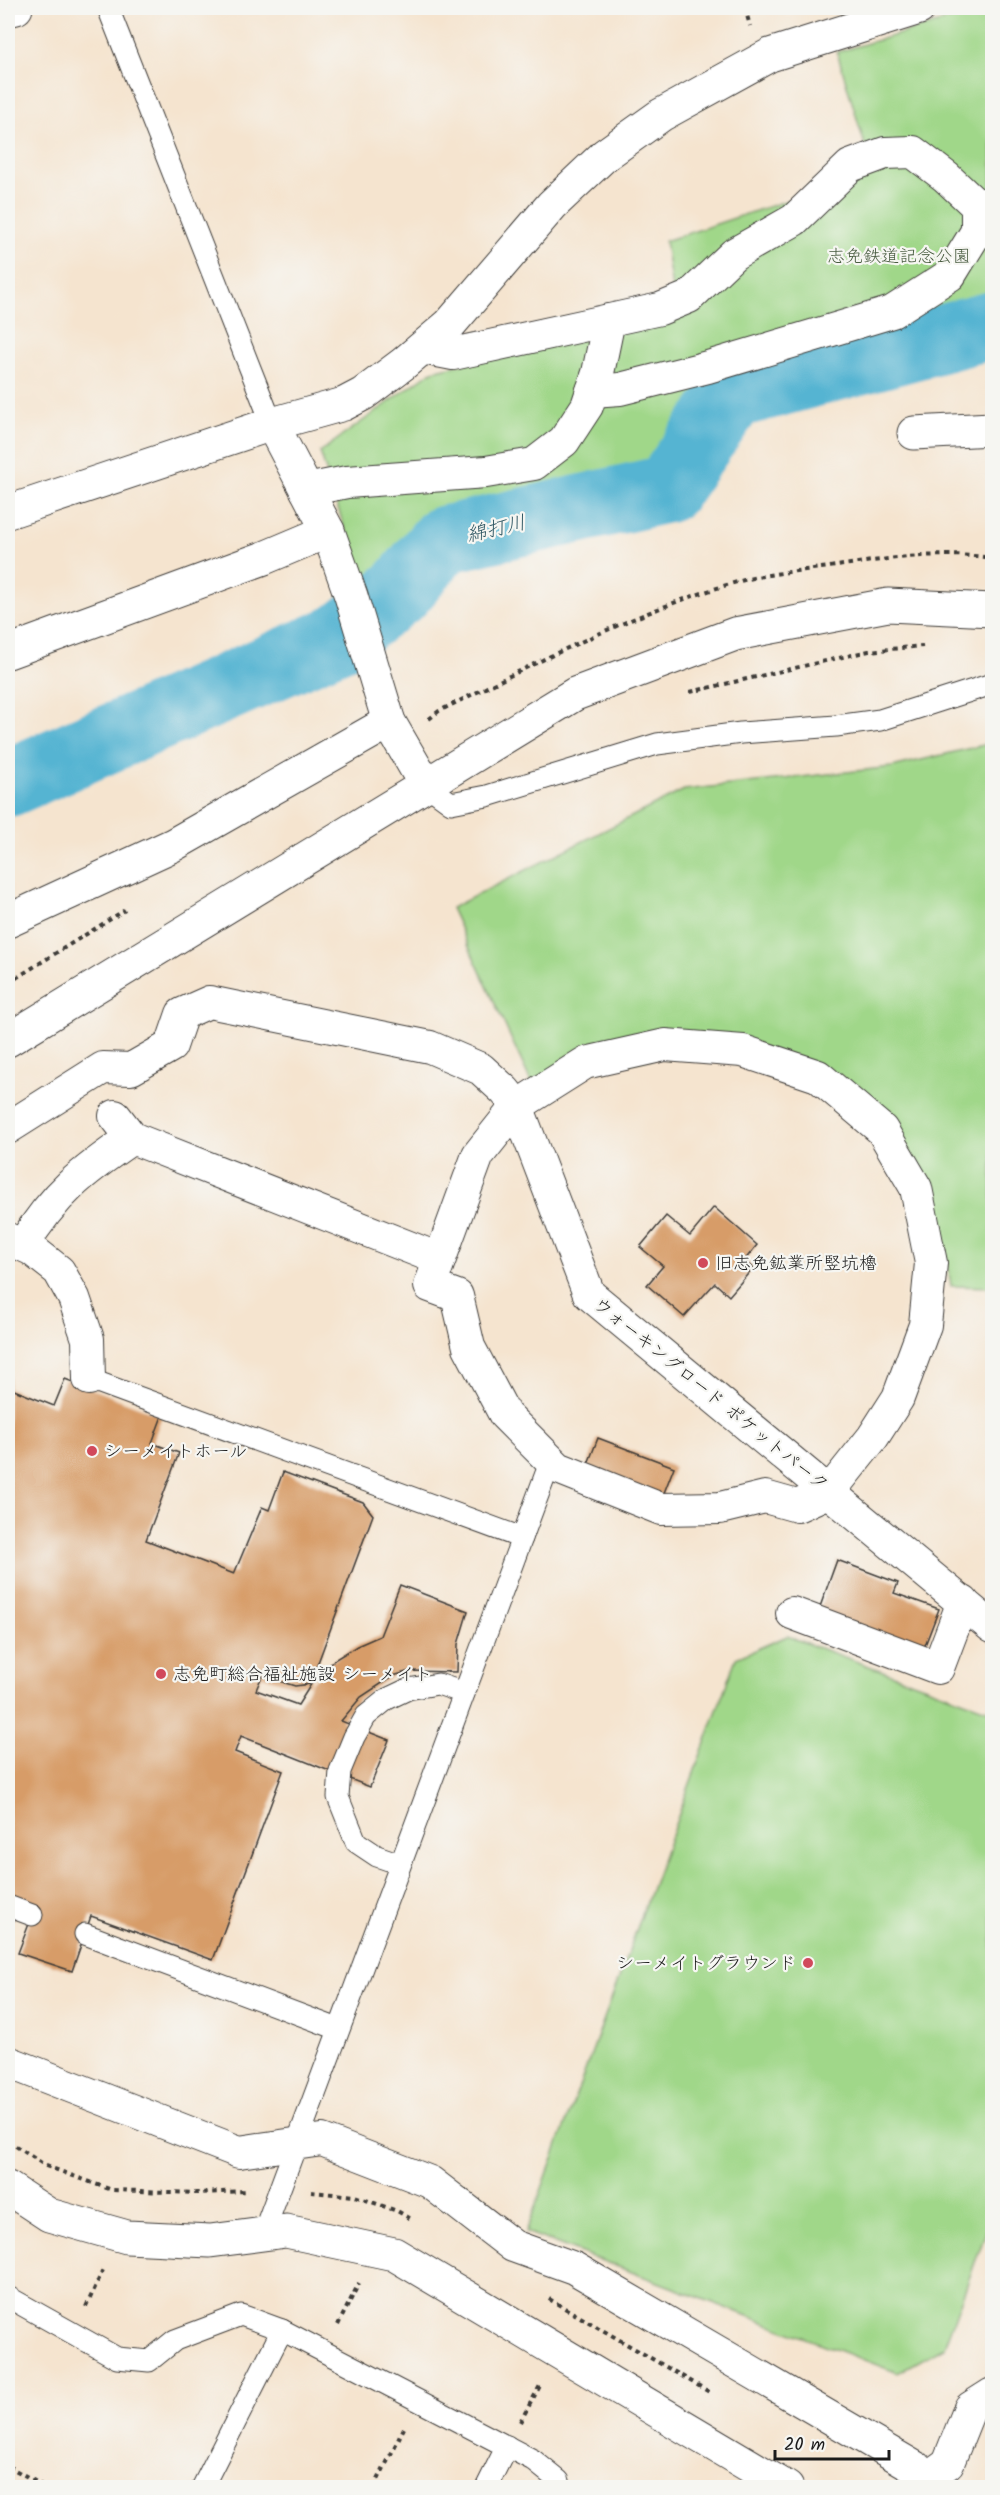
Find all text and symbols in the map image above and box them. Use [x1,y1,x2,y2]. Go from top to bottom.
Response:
park label: 志免鉄道記念公園 [827,243,971,272]
water label: 綿打川 [464,508,529,552]
place label: 旧志免鉱業所竪坑櫓 [715,1250,877,1279]
marker: 旧志免鉱業所竪坑櫓 [696,1256,710,1270]
street label: ウォーキングロード ポケットパーク [586,1291,834,1499]
place label: シーメイトホール [104,1438,247,1467]
marker: シーメイトホール [85,1444,99,1458]
place label: 志免町総合福祉施設 シーメイト [173,1661,432,1690]
marker: 志免町総合福祉施設 シーメイト [154,1667,168,1681]
place label: シーメイトグラウンド [616,1950,796,1979]
marker: シーメイトグラウンド [801,1956,815,1970]
scale bar [775,2423,889,2461]
text: 20 m [784,2431,825,2460]

